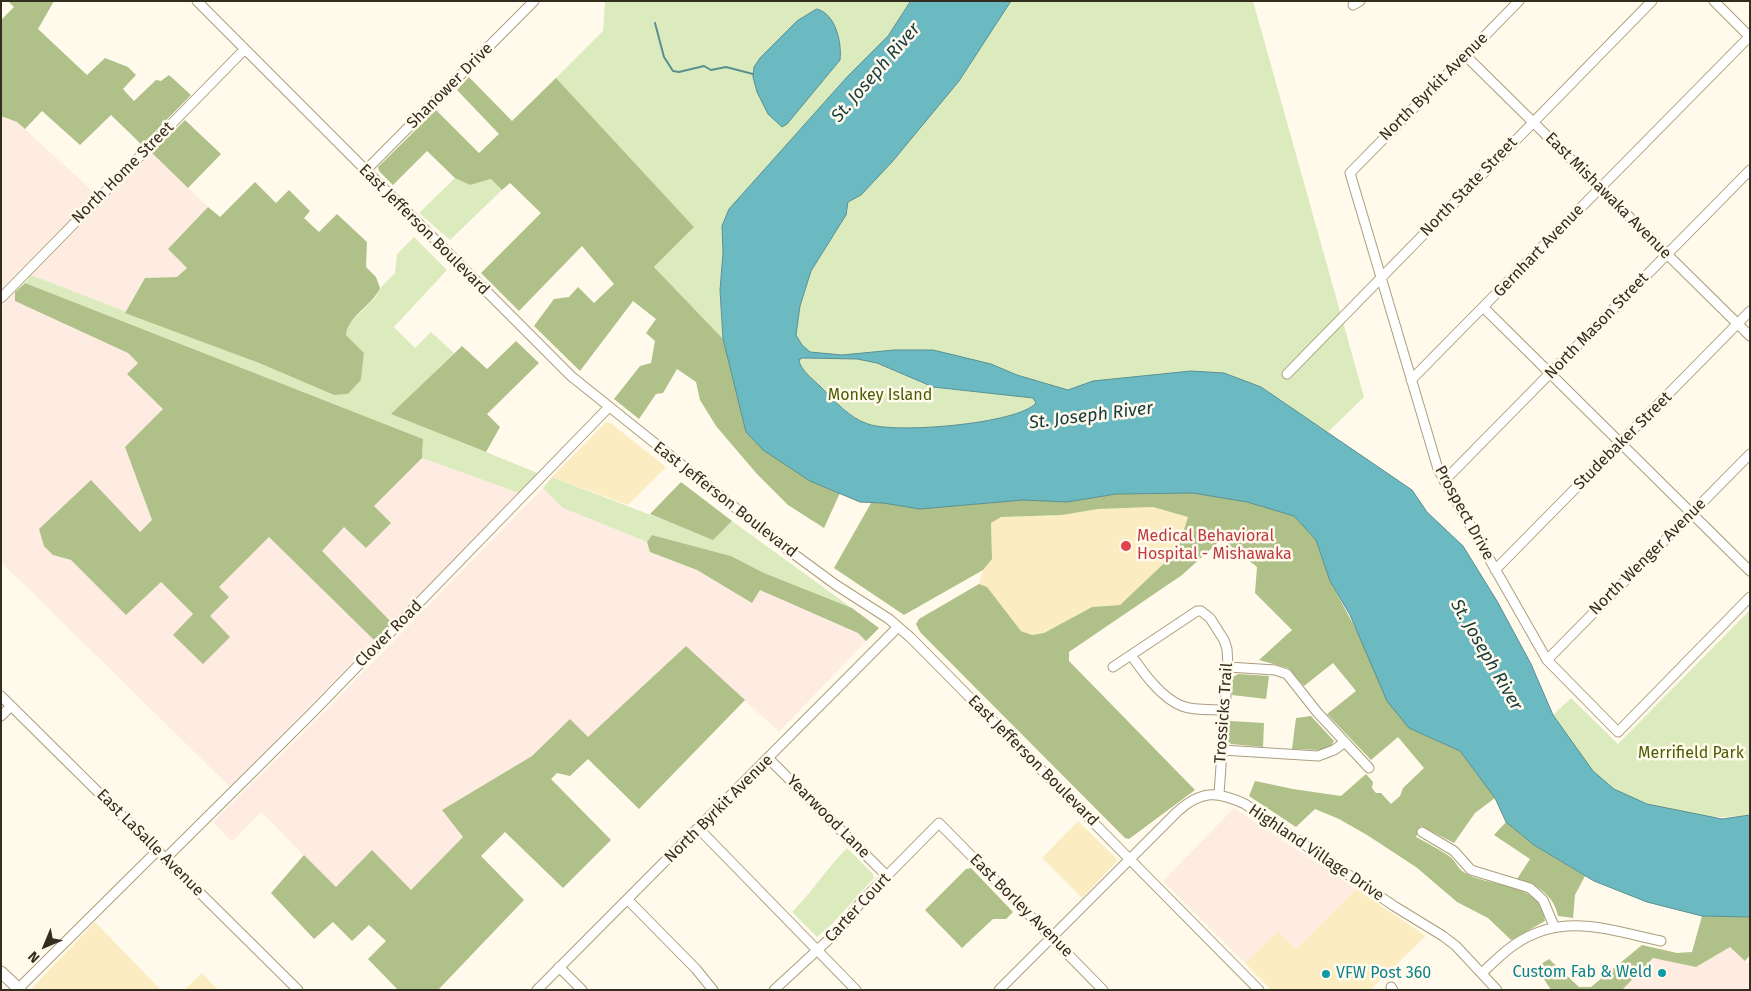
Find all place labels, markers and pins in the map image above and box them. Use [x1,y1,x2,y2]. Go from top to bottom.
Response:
place label: Medical Behavioral Hospital - Mishawaka [1137,527,1292,565]
marker: Medical Behavioral Hospital - Mishawaka [1119,539,1133,553]
place label: Custom Fab & Weld [1512,963,1652,983]
place label: VFW Post 360 [1336,964,1431,984]
marker: Custom Fab & Weld [1656,967,1668,979]
marker: VFW Post 360 [1320,968,1332,980]

